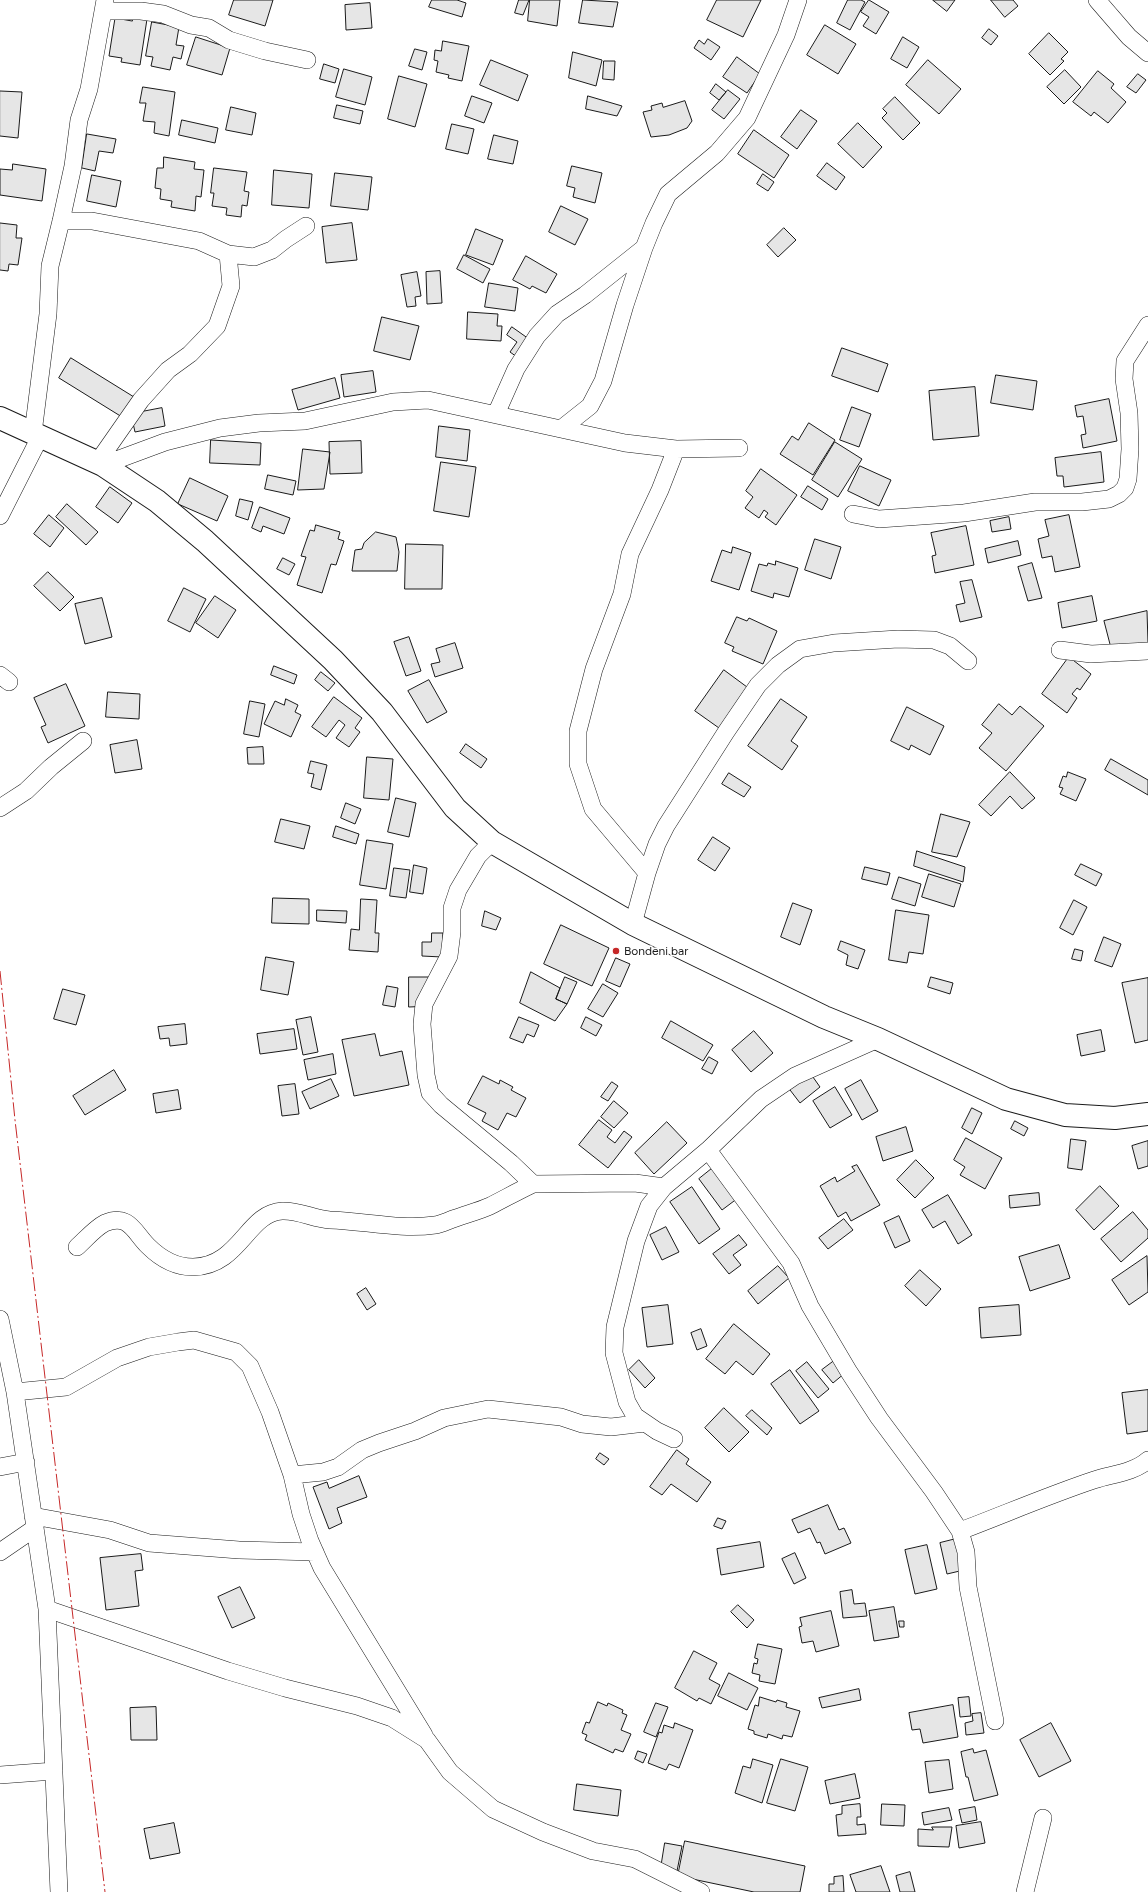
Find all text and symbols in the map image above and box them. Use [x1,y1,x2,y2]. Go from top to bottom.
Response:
place label: Bondeni bar [624,944,688,958]
marker: Bondeni bar [611,946,621,956]

